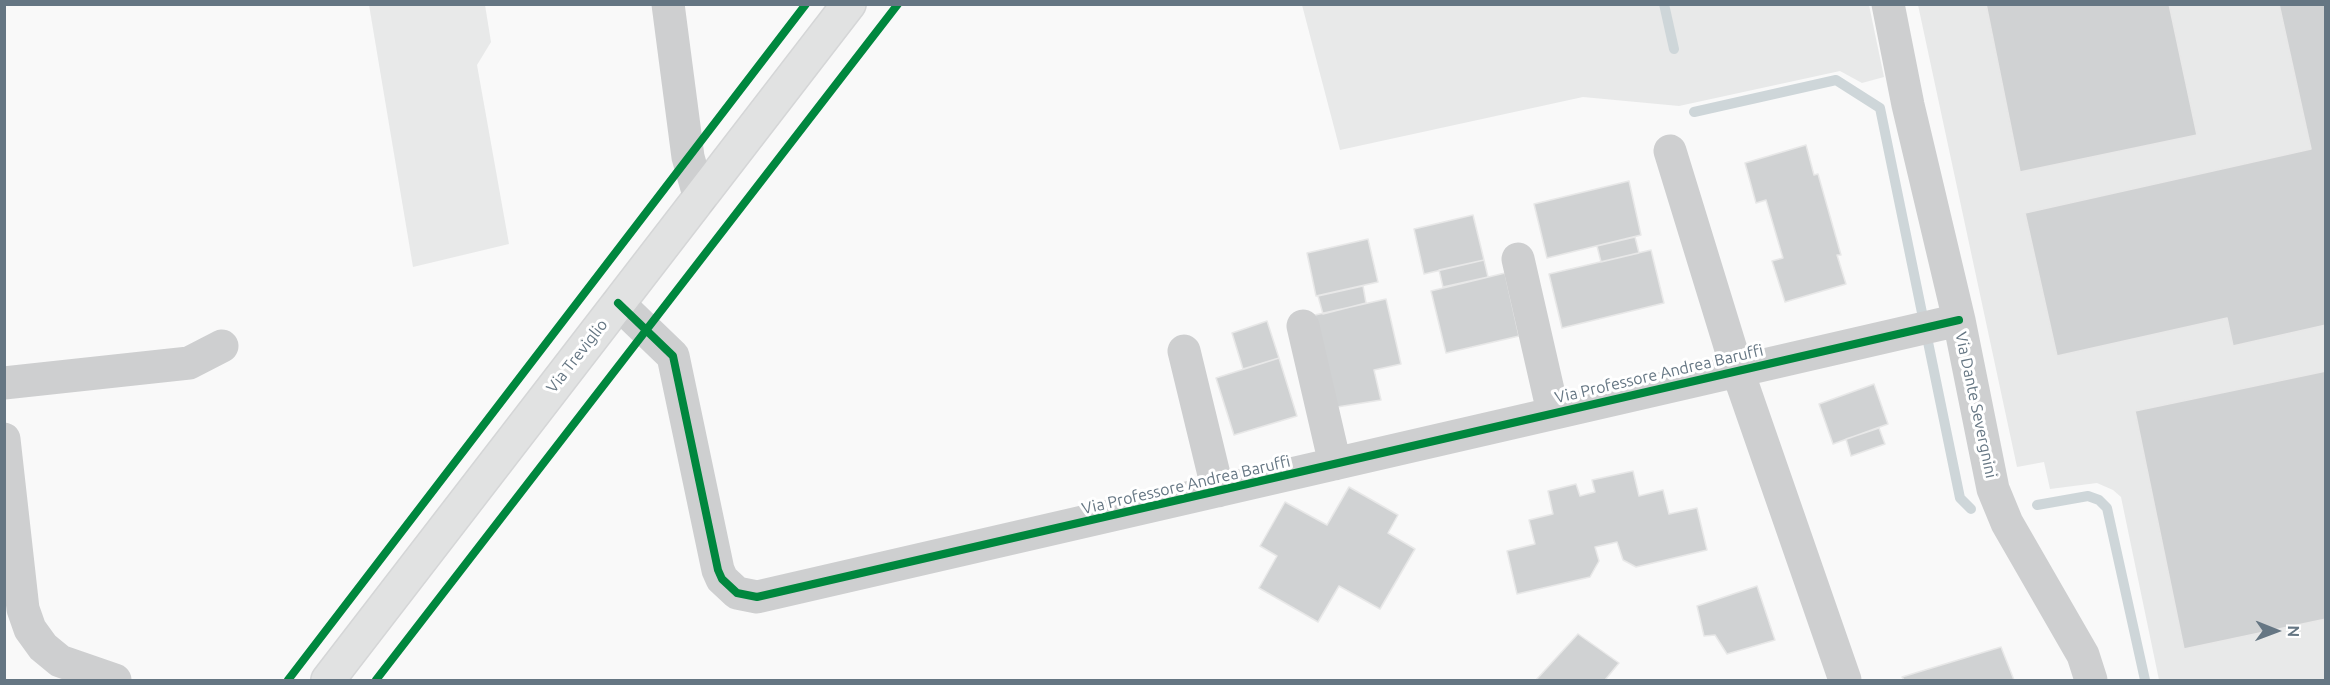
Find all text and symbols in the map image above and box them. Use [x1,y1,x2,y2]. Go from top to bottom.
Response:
street label: Via Treviglio [542,315,612,397]
street label: Via Dante Severgnini [1951,330,2001,480]
street label: Via Professore Andrea Baruffi [1553,341,1765,407]
street label: Via Professore Andrea Baruffi [1080,452,1292,518]
north arrow [2246,601,2306,661]
text: N [2285,625,2303,637]

